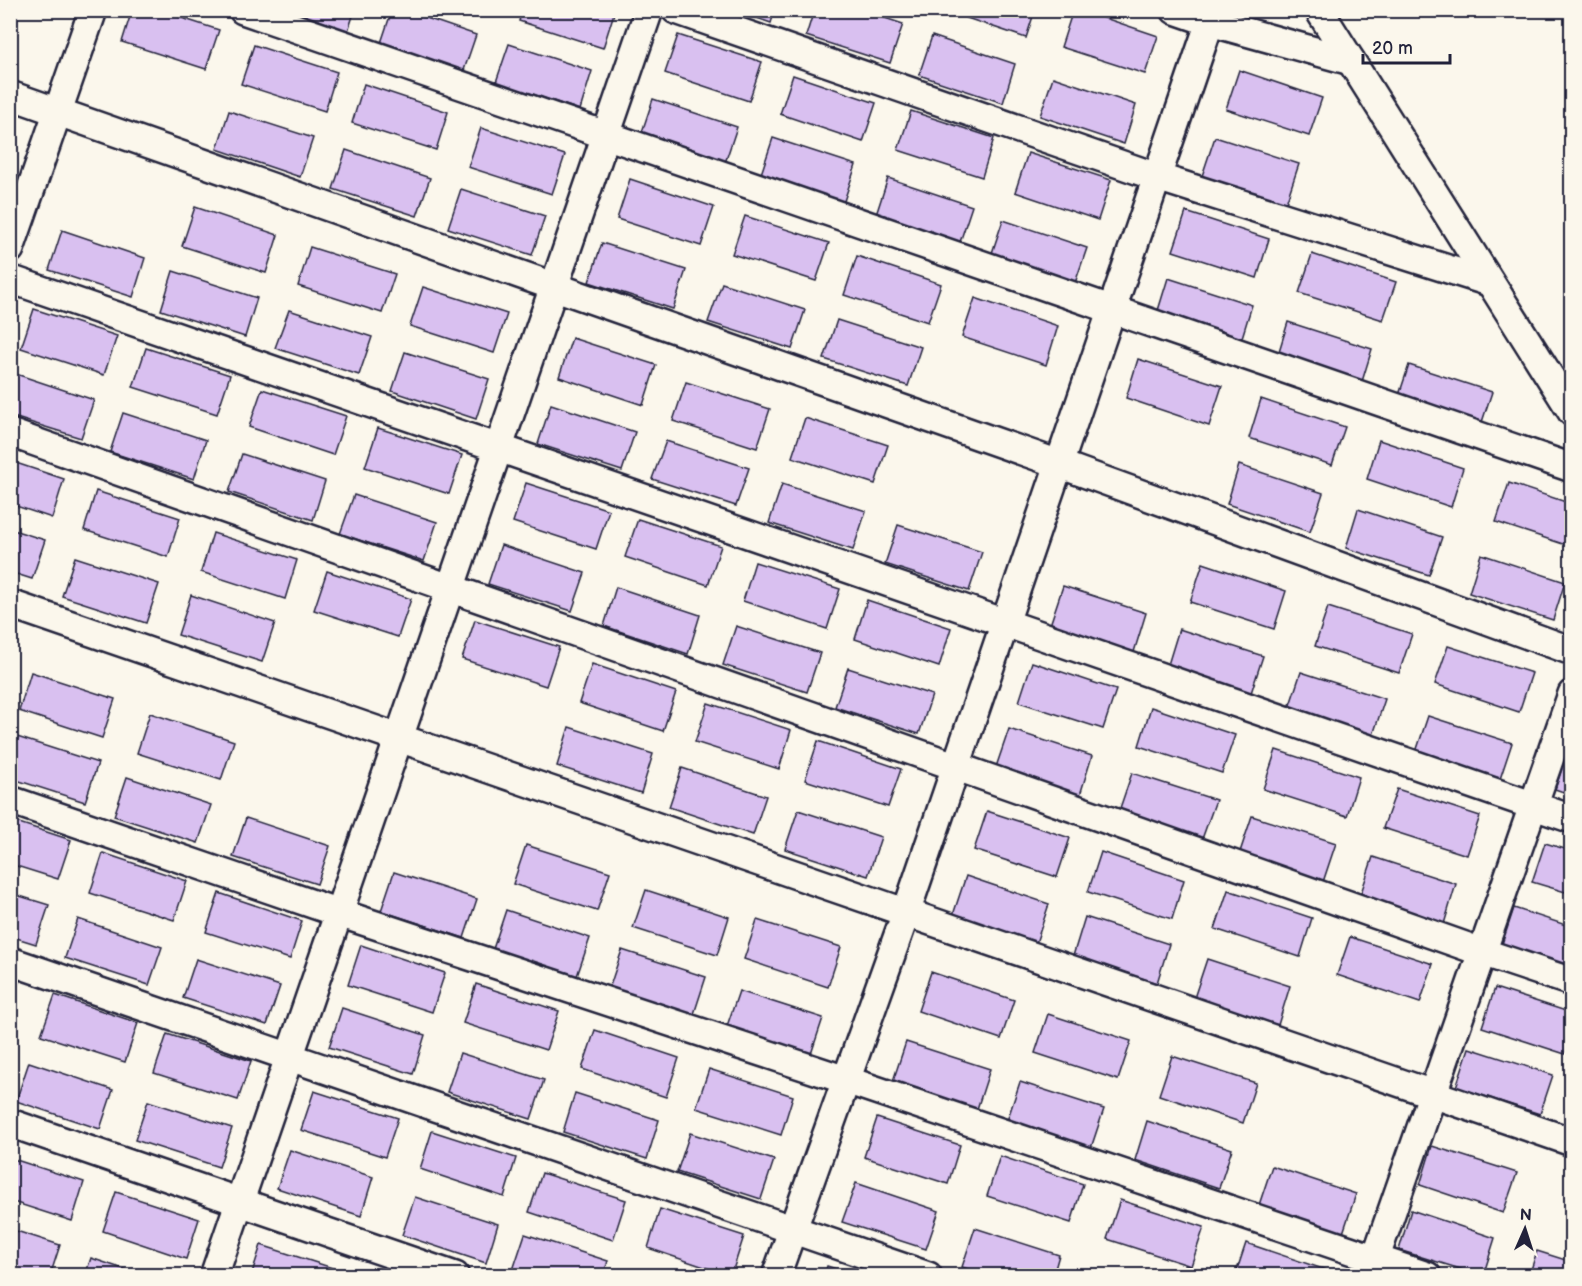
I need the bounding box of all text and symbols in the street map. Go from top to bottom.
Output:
scale bar [1363,27,1450,65]
text: 20 m [1372,38,1413,59]
north arrow [1495,1199,1555,1259]
text: N [1519,1206,1532,1225]

